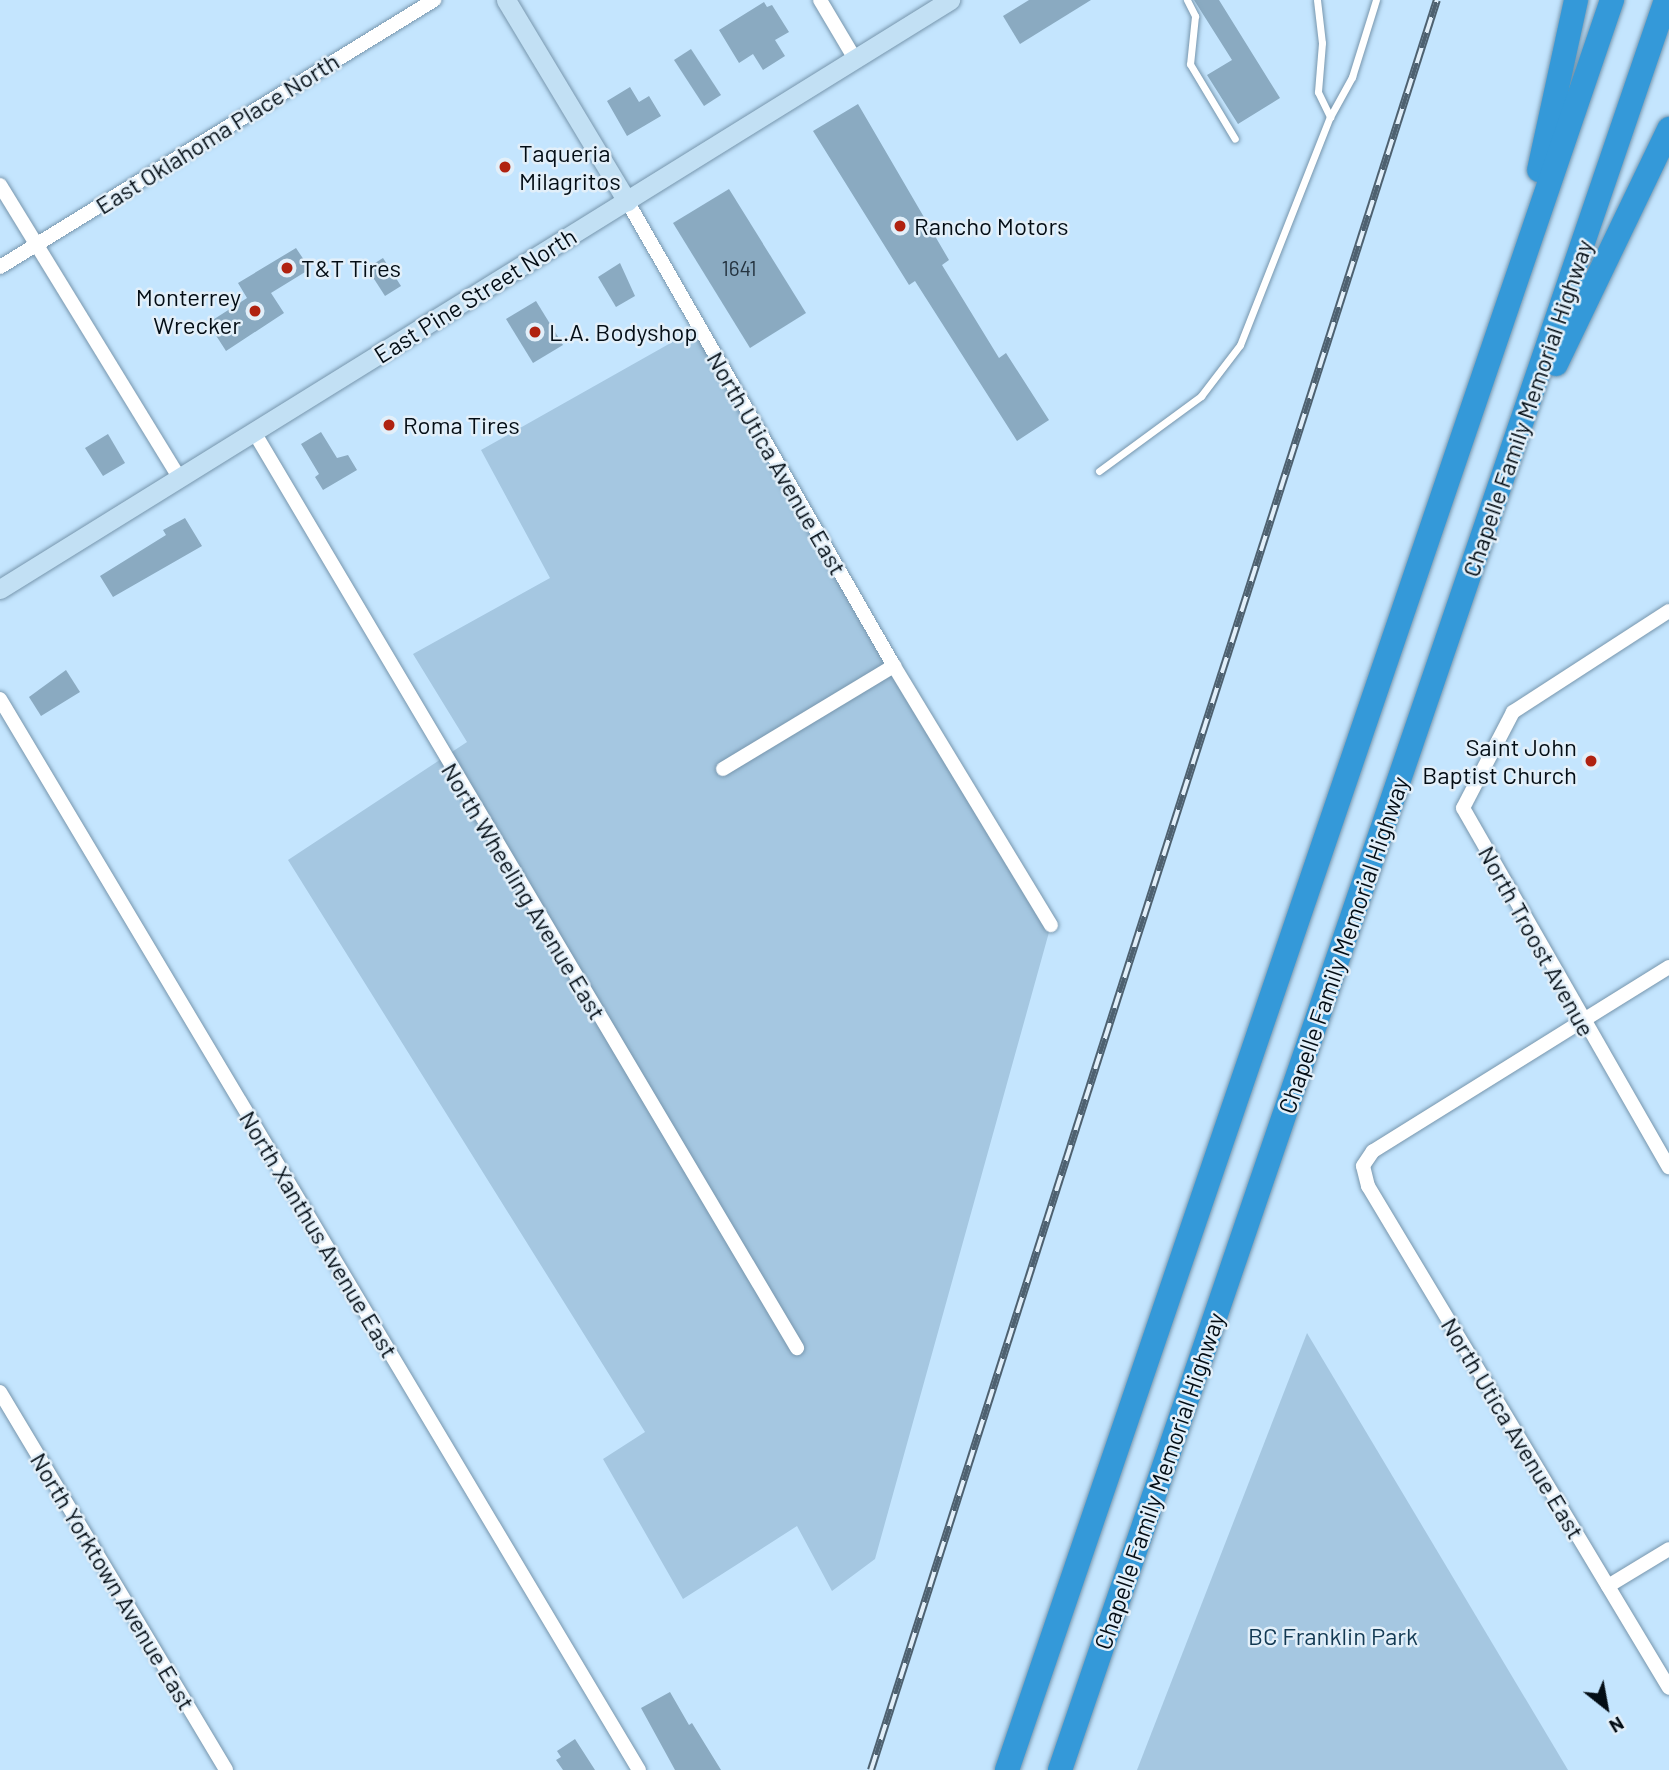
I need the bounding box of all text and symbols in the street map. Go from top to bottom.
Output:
street label: East Oklahoma Place North [90,46,344,220]
place label: Taqueria Milagritos [519,139,621,195]
marker: Taqueria Milagritos [497,159,513,175]
place label: Rancho Motors [914,212,1069,240]
marker: Rancho Motors [892,218,908,234]
street label: East Pine Street North [369,221,581,369]
street label: Chapelle Family Memorial Highway [1456,236,1598,580]
place label: T&T Tires [301,254,401,282]
house number: 1641 [721,255,757,281]
marker: T&T Tires [279,260,295,276]
place label: Monterrey Wrecker [136,283,241,339]
marker: Monterrey Wrecker [247,303,263,319]
place label: L.A. Bodyshop [549,318,698,346]
marker: L.A. Bodyshop [527,324,543,340]
street label: North Utica Avenue East [701,346,853,580]
place label: Roma Tires [403,411,520,439]
marker: Roma Tires [381,417,397,433]
place label: Saint John Baptist Church [1422,733,1577,789]
marker: Saint John Baptist Church [1583,753,1599,769]
street label: North Wheeling Avenue East [436,757,612,1025]
street label: Chapelle Family Memorial Highway [1272,773,1414,1117]
street label: North Troost Avenue [1473,841,1601,1041]
street label: North Xanthus Avenue East [234,1105,404,1363]
street label: Chapelle Family Memorial Highway [1088,1309,1230,1653]
street label: North Utica Avenue East [1436,1312,1590,1544]
street label: North Yorktown Avenue East [25,1447,201,1715]
park label: BC Franklin Park [1248,1622,1418,1650]
north arrow [1571,1672,1641,1742]
text: N [1606,1712,1628,1739]

